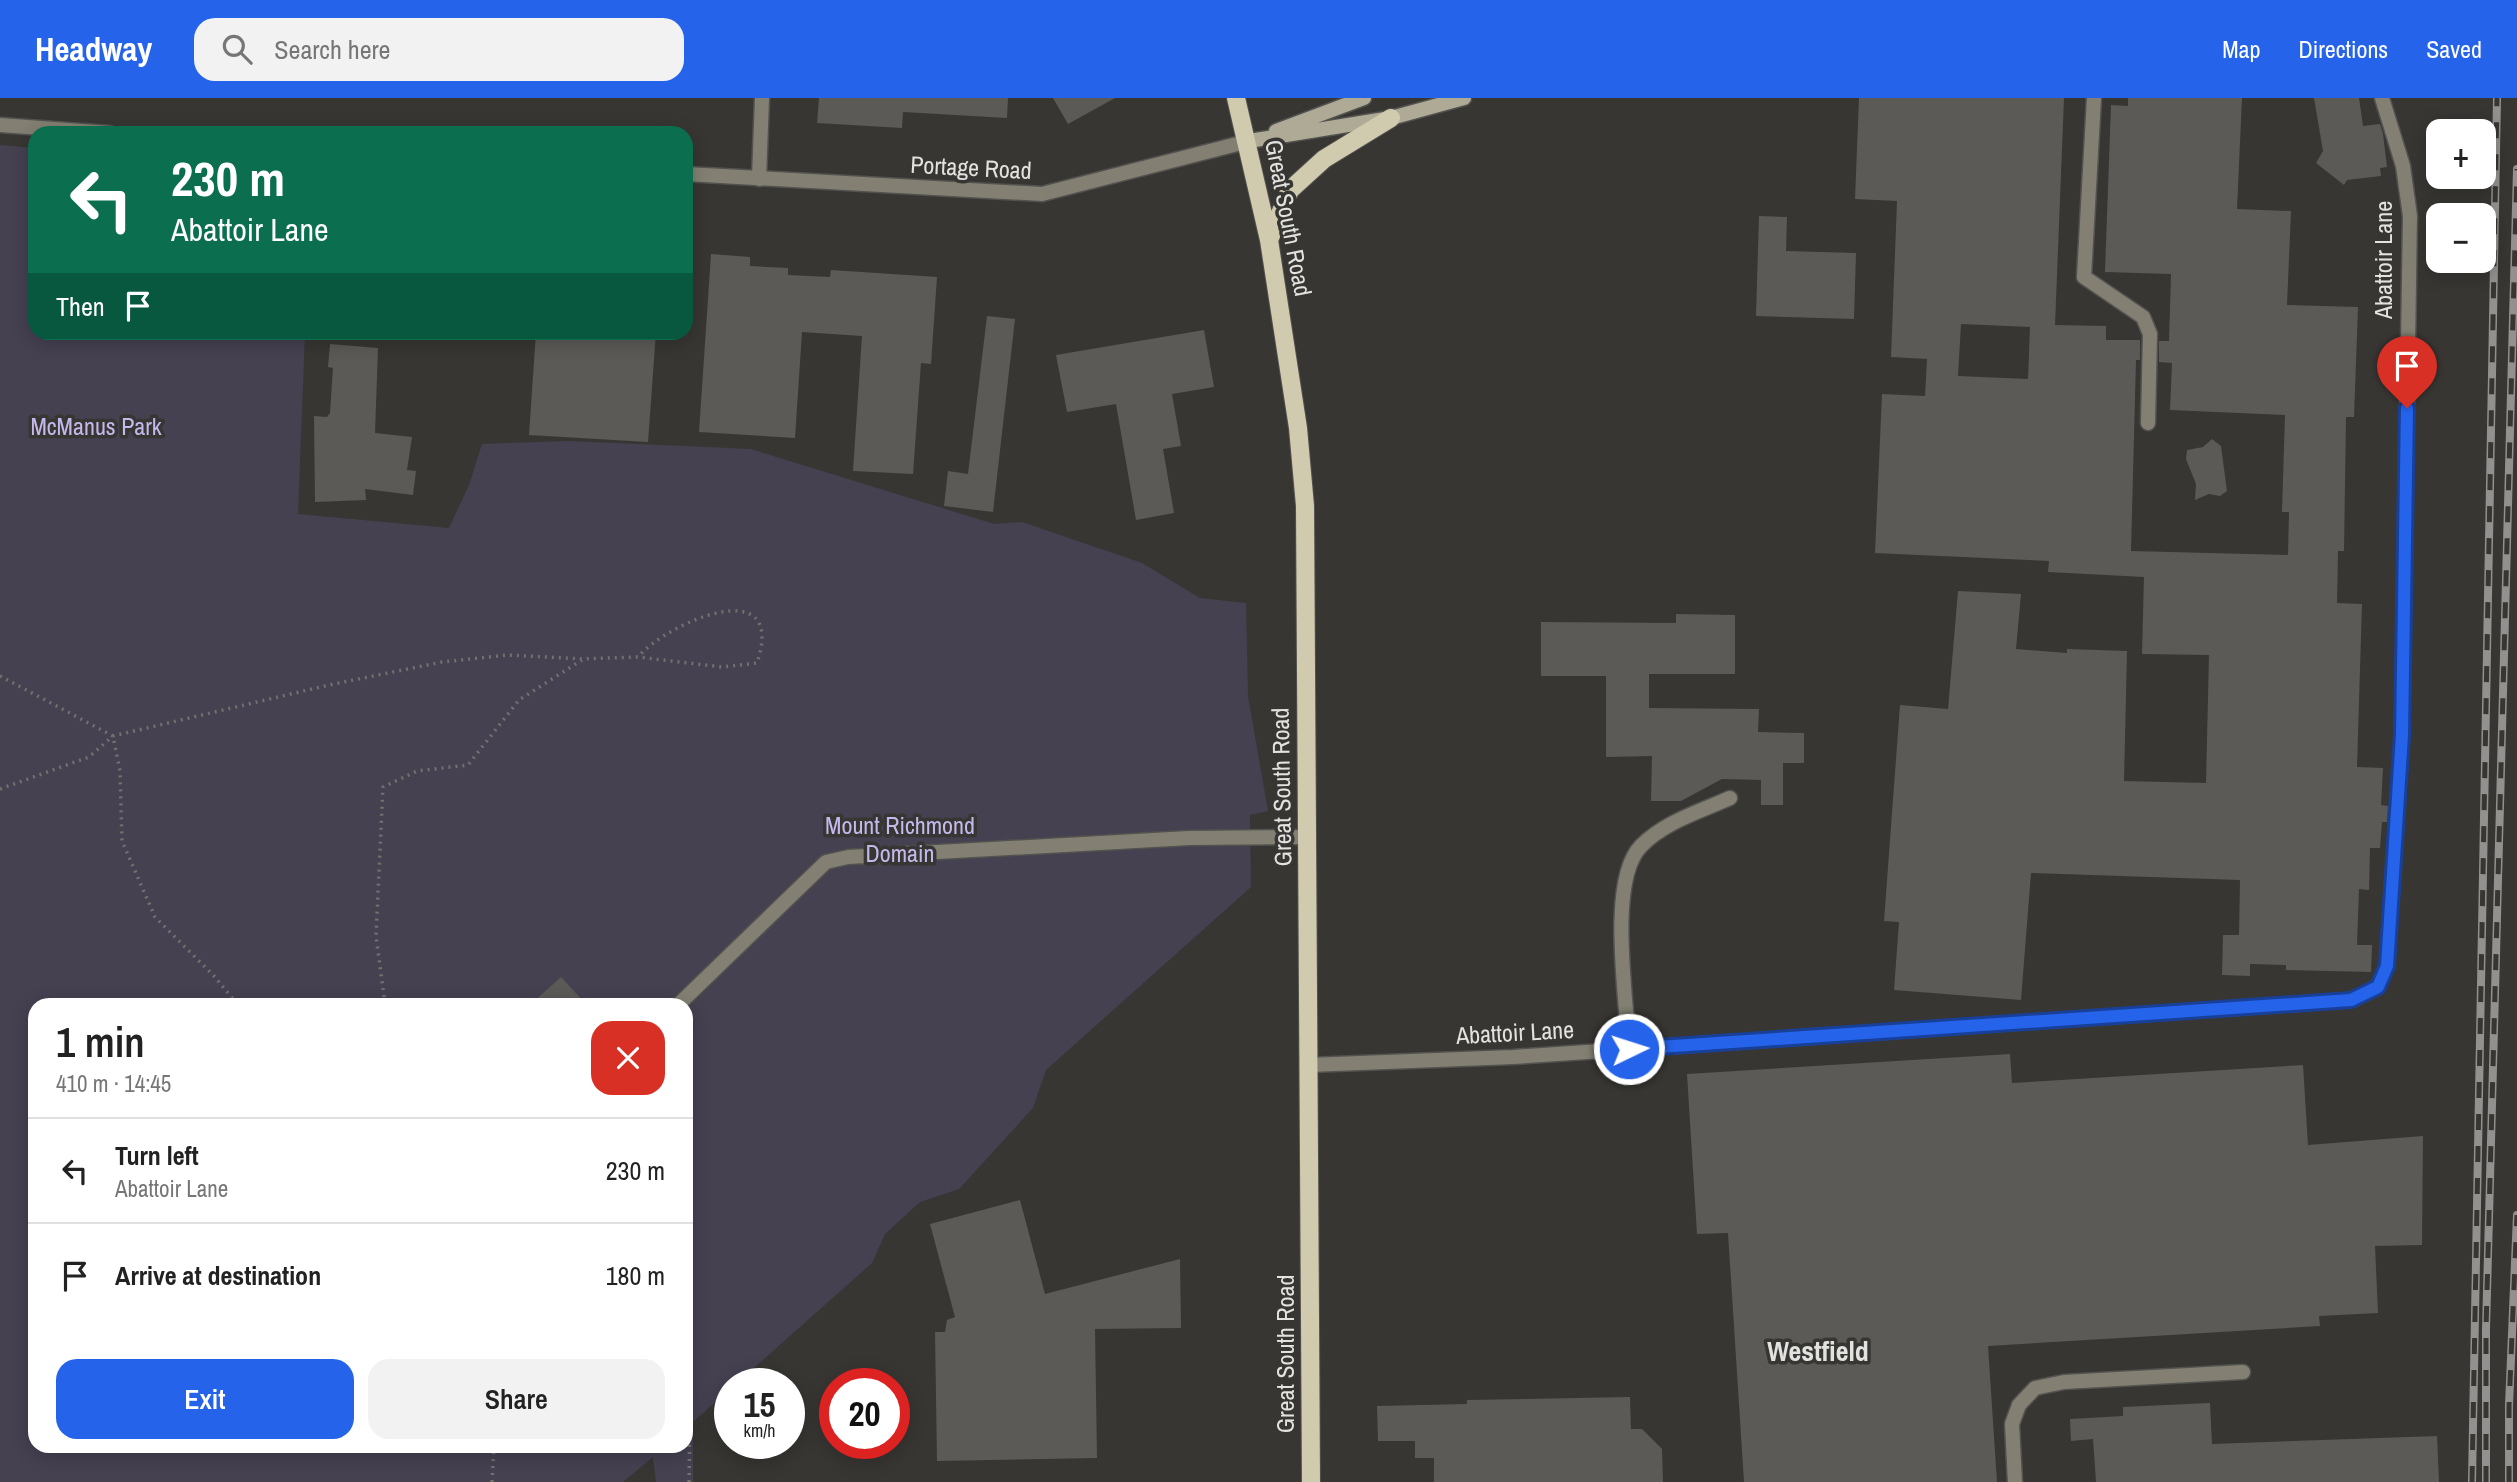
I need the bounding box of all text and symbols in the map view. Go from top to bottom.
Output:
search box [194,18,684,81]
text: Headway [35,27,152,71]
icon: search [218,30,256,68]
text: Search here [274,32,390,67]
text: Map [2222,33,2260,65]
text: Directions [2298,33,2388,65]
text: Saved [2426,33,2482,65]
map controls [2426,119,2496,273]
button: + [2426,119,2496,189]
street label: Great South Road [1258,137,1320,299]
text: 230 m [171,145,285,211]
street label: Portage Road [910,148,1033,186]
icon: left [56,154,147,245]
street label: Abattoir Lane [2367,201,2399,320]
button: − [2426,203,2496,273]
text: Abattoir Lane [171,208,329,251]
icon: arrive [119,287,157,325]
text: Then [56,289,105,324]
pin [2377,336,2437,408]
icon: arrive [2388,347,2426,385]
park label: McManus Park [30,410,162,442]
street label: Great South Road [1264,707,1298,867]
park label: Mount Richmond Domain [825,809,975,869]
position arrow [1592,1012,1666,1086]
street label: Abattoir Lane [1454,1013,1575,1051]
text: 1 min [56,1014,145,1070]
button: close [591,1021,665,1095]
text: 410 m · 14:45 [56,1068,171,1099]
text: Turn left [115,1138,199,1173]
icon: left [56,1152,94,1190]
text: 230 m [606,1153,665,1188]
text: Abattoir Lane [115,1173,228,1204]
icon: arrive [56,1257,94,1295]
text: Arrive at destination [115,1258,321,1293]
text: 180 m [606,1258,665,1293]
street label: Great South Road [1269,1275,1301,1433]
district label: Westfield [1767,1332,1869,1370]
button: Exit [56,1359,354,1439]
button: Share [368,1359,665,1439]
speed limit sign: 20 [819,1368,910,1459]
text: 15 [744,1381,775,1428]
text: km/h [744,1418,776,1443]

